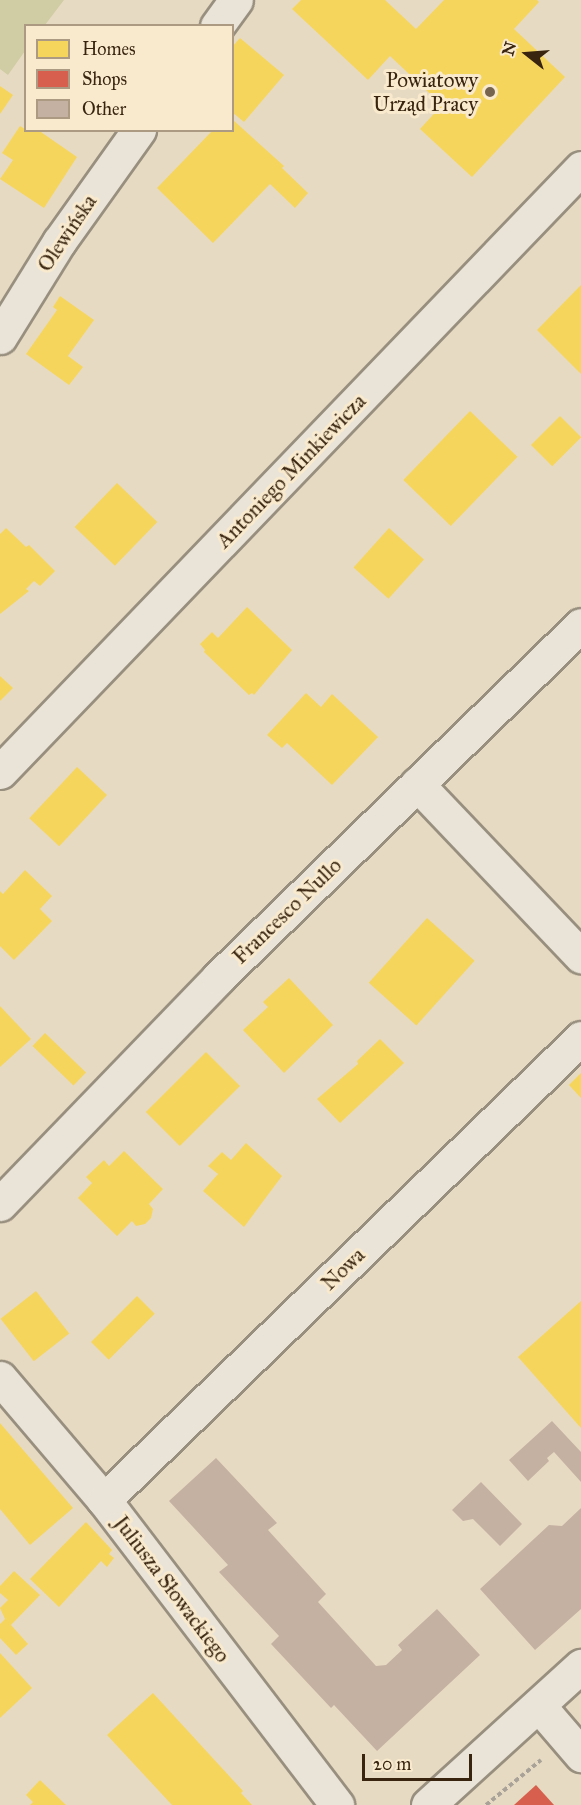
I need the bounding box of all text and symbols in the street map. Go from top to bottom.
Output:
legend [24,24,234,132]
north arrow [497,24,557,84]
text: Homes [82,38,136,60]
text: N [498,39,520,58]
place label: Powiatowy Urząd Pracy [373,67,478,117]
text: Shops [82,68,127,90]
marker: Powiatowy Urząd Pracy [483,85,497,99]
text: Other [82,98,126,120]
street label: Olewińska [32,190,102,276]
street label: Antoniego Minkiewicza [211,389,371,553]
street label: Francesco Nullo [227,853,347,969]
street label: Nowa [316,1242,370,1296]
street label: Juliusza Słowackiego [109,1511,235,1667]
scale bar [365,1742,474,1780]
text: 20 m [373,1753,411,1775]

